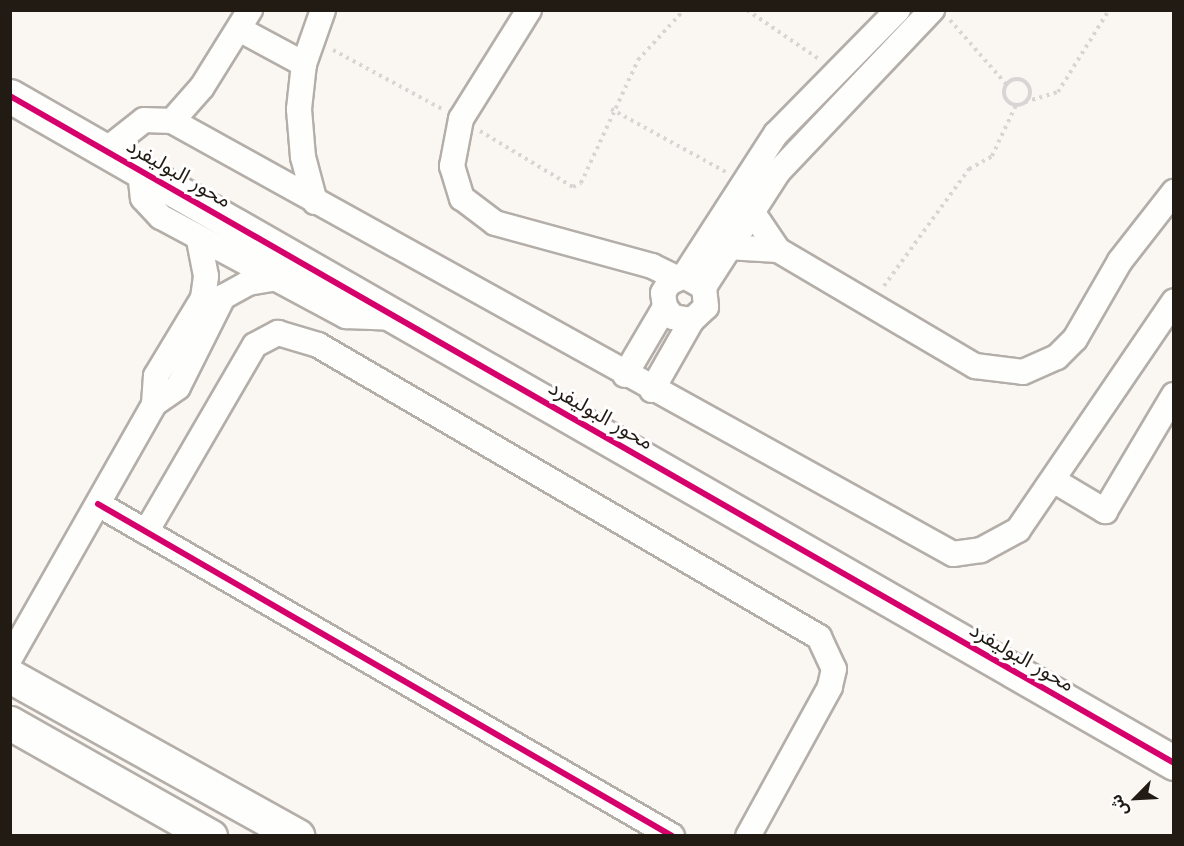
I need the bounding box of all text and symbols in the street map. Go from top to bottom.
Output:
street label: محور البوليفرد [122,133,236,213]
street label: محور البوليفرد [544,375,658,455]
street label: محور البوليفرد [965,617,1079,697]
north arrow [1106,768,1166,828]
text: ش [1107,792,1131,819]

